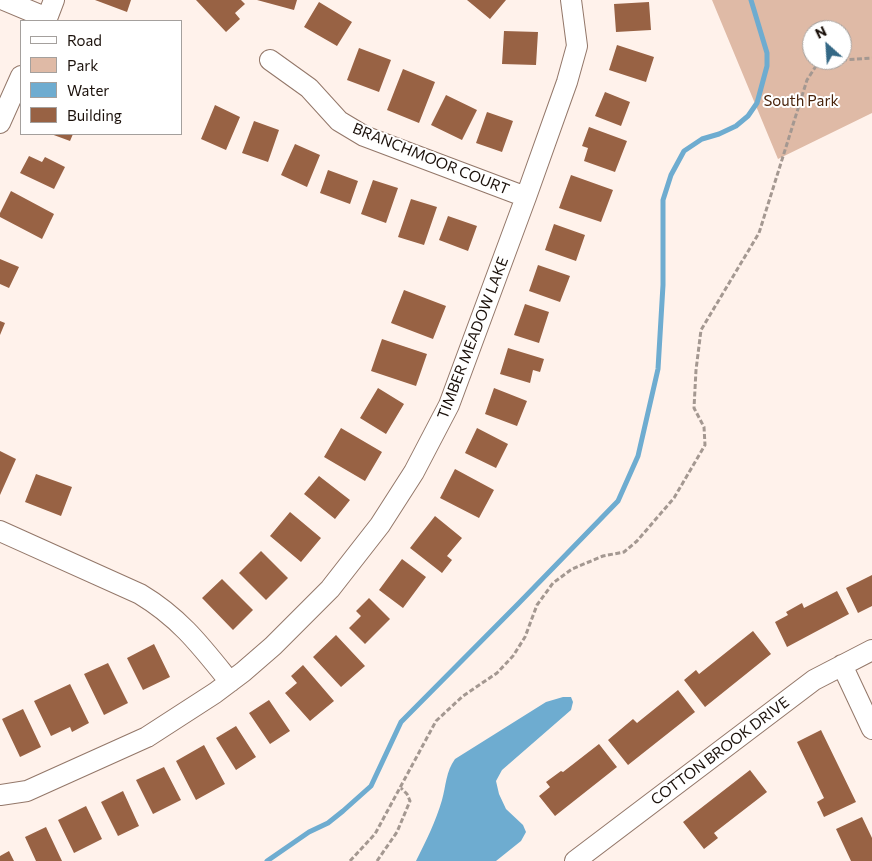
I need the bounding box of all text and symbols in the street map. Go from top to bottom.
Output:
legend [20,20,182,135]
north arrow [802,20,852,70]
text: N [812,22,829,42]
text: Road [67,31,102,49]
text: Park [67,56,98,74]
text: Water [67,81,109,99]
park label: South Park [763,92,839,110]
text: Building [67,106,122,124]
street label: BRANCHMOOR COURT [350,119,512,199]
street label: TIMBER MEADOW LAKE [434,254,512,422]
street label: COTTON BROOK DRIVE [647,693,793,809]

